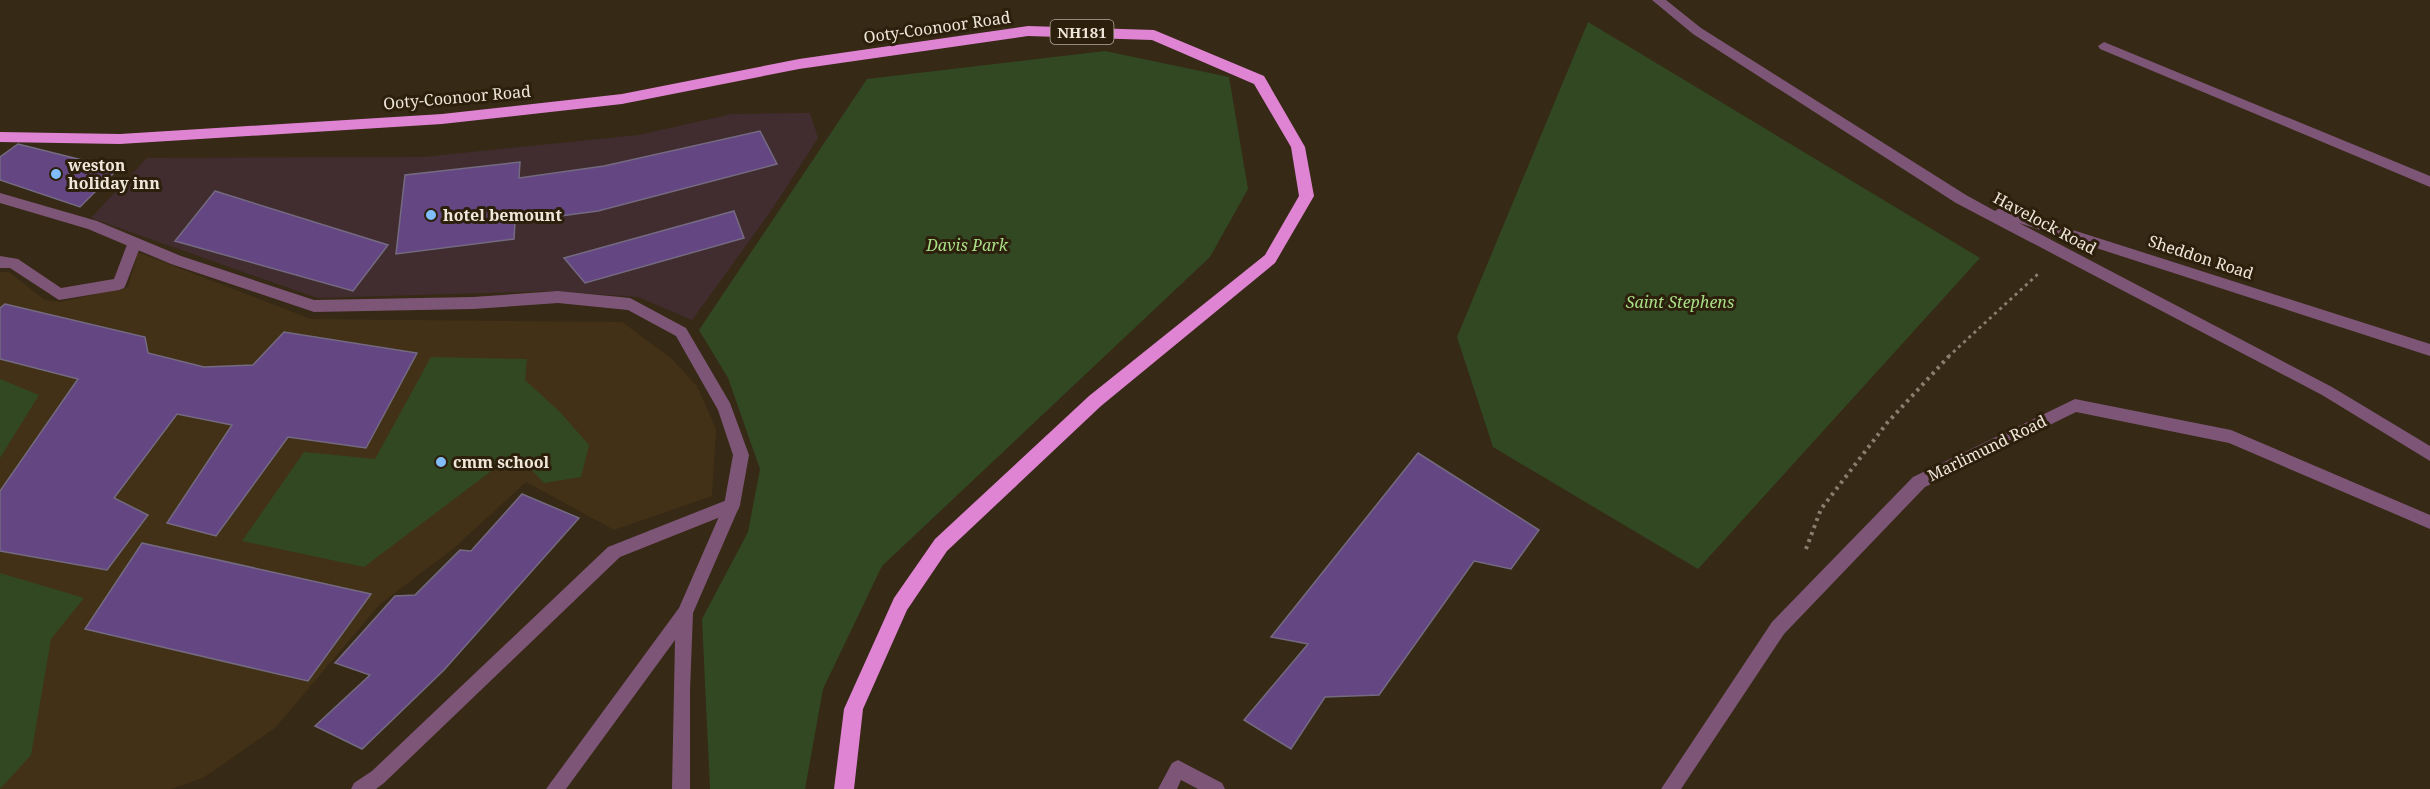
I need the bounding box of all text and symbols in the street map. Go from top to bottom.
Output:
street label: Ooty-Coonoor Road [862,6,1012,48]
road number: NH181 [1050,20,1114,44]
street label: Ooty-Coonoor Road [382,80,532,114]
place label: weston holiday inn [67,154,160,194]
marker: weston holiday inn [49,167,63,181]
street label: Havelock Road [1990,187,2100,259]
place label: hotel bemount [443,204,562,226]
marker: hotel bemount [424,208,438,222]
street label: Sheddon Road [2146,230,2257,284]
park label: Davis Park [925,234,1009,256]
park label: Saint Stephens [1626,291,1734,313]
street label: Marlimund Road [1924,410,2050,486]
place label: cmm school [453,451,550,473]
marker: cmm school [434,455,448,469]

